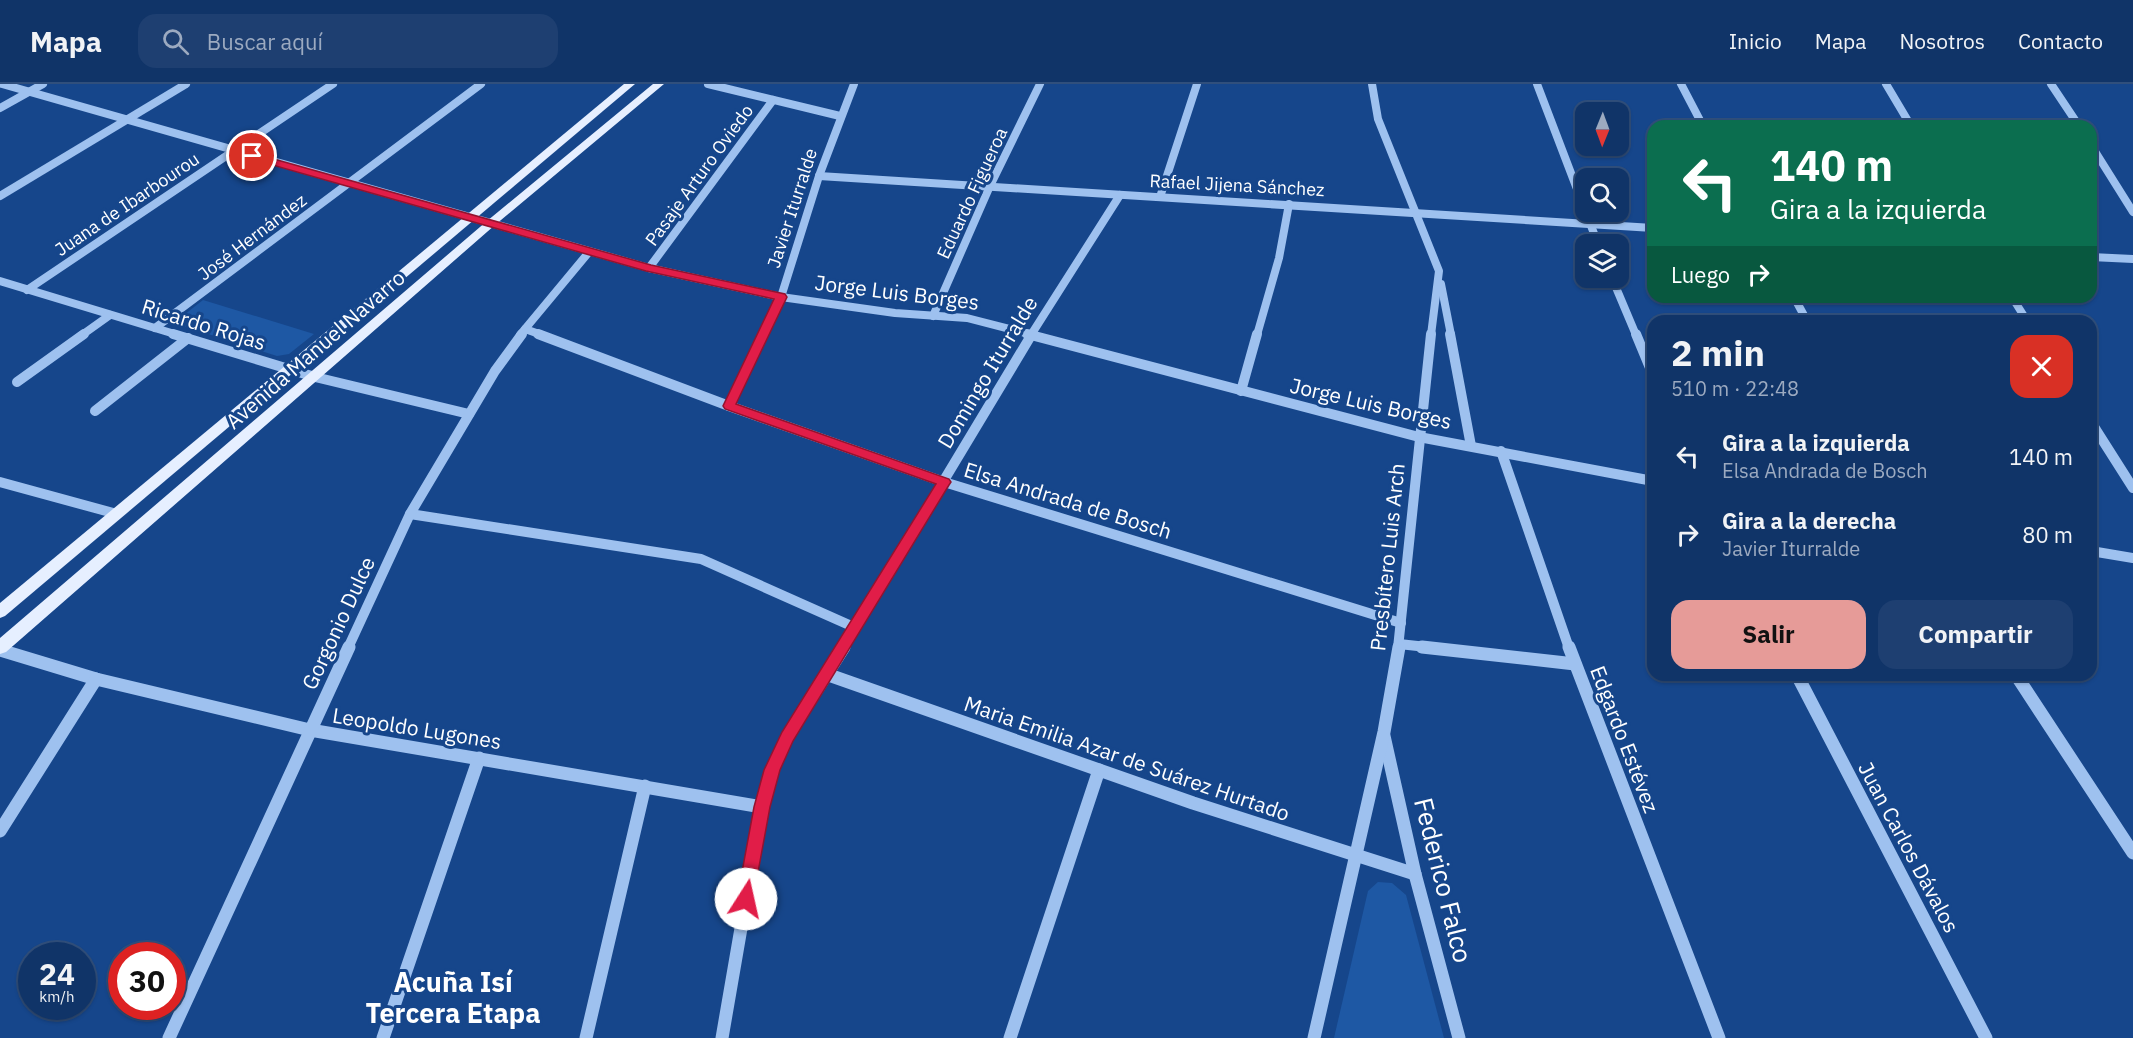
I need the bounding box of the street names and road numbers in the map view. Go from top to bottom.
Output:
street label: Pasaje Arturo Oviedo [640,100,758,250]
street label: Eduardo Figueroa [932,123,1013,262]
street label: Javier Iturralde [762,145,822,271]
street label: Juana de Ibarbourou [50,147,204,261]
street label: Rafael Jijena Sánchez [1149,169,1325,201]
street label: José Hernández [193,189,311,285]
street label: Avenida Manuel Navarro [219,263,411,435]
street label: Jorge Luis Borges [813,268,981,316]
street label: Domingo Iturralde [931,291,1043,453]
street label: Ricardo Rojas [138,292,270,356]
street label: Jorge Luis Borges [1287,371,1455,435]
street label: Elsa Andrada de Bosch [961,455,1175,545]
street label: Presbítero Luis Arch [1363,462,1411,652]
street label: Gorgonio Dulce [295,552,381,694]
street label: Edgardo Estévez [1584,662,1666,817]
street label: Maria Emilia Azar de Suárez Hurtado [961,689,1293,827]
street label: Leopoldo Lugones [330,701,504,755]
street label: Juan Carlos Dávalos [1852,757,1966,937]
street label: Federico Falco [1407,794,1481,966]

